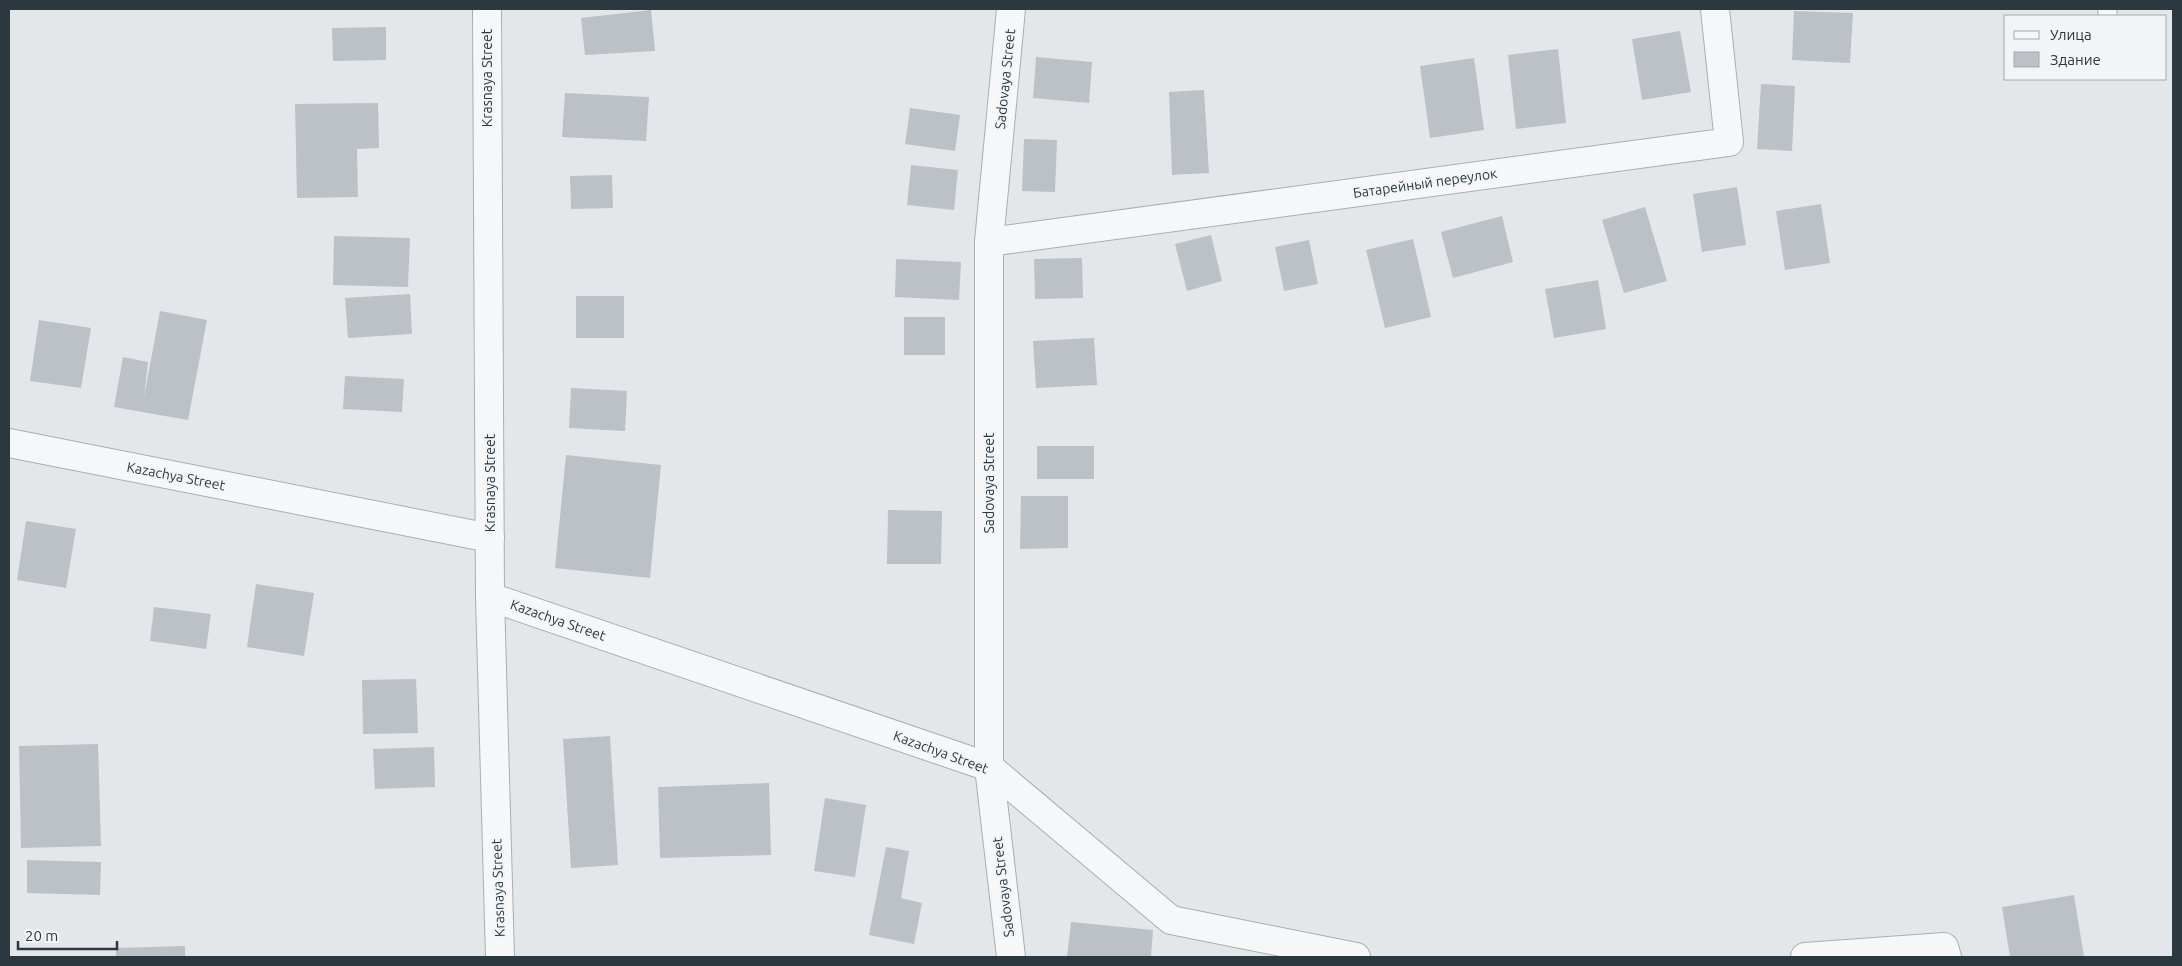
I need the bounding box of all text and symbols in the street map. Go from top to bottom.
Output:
legend [2004,15,2167,80]
text: Улица [2050,26,2092,43]
street label: Sadovaya Street [992,27,1018,130]
street label: Krasnaya Street [479,28,495,127]
text: Здание [2050,51,2101,68]
street label: Батарейный переулок [1352,165,1498,201]
street label: Sadovaya Street [981,432,997,534]
street label: Krasnaya Street [482,433,498,532]
street label: Kazachya Street [125,459,227,493]
street label: Kazachya Street [508,596,608,644]
street label: Kazachya Street [891,727,991,777]
street label: Sadovaya Street [989,835,1017,938]
street label: Krasnaya Street [488,838,508,937]
scale bar [18,918,116,950]
text: 20 m [25,927,58,944]

